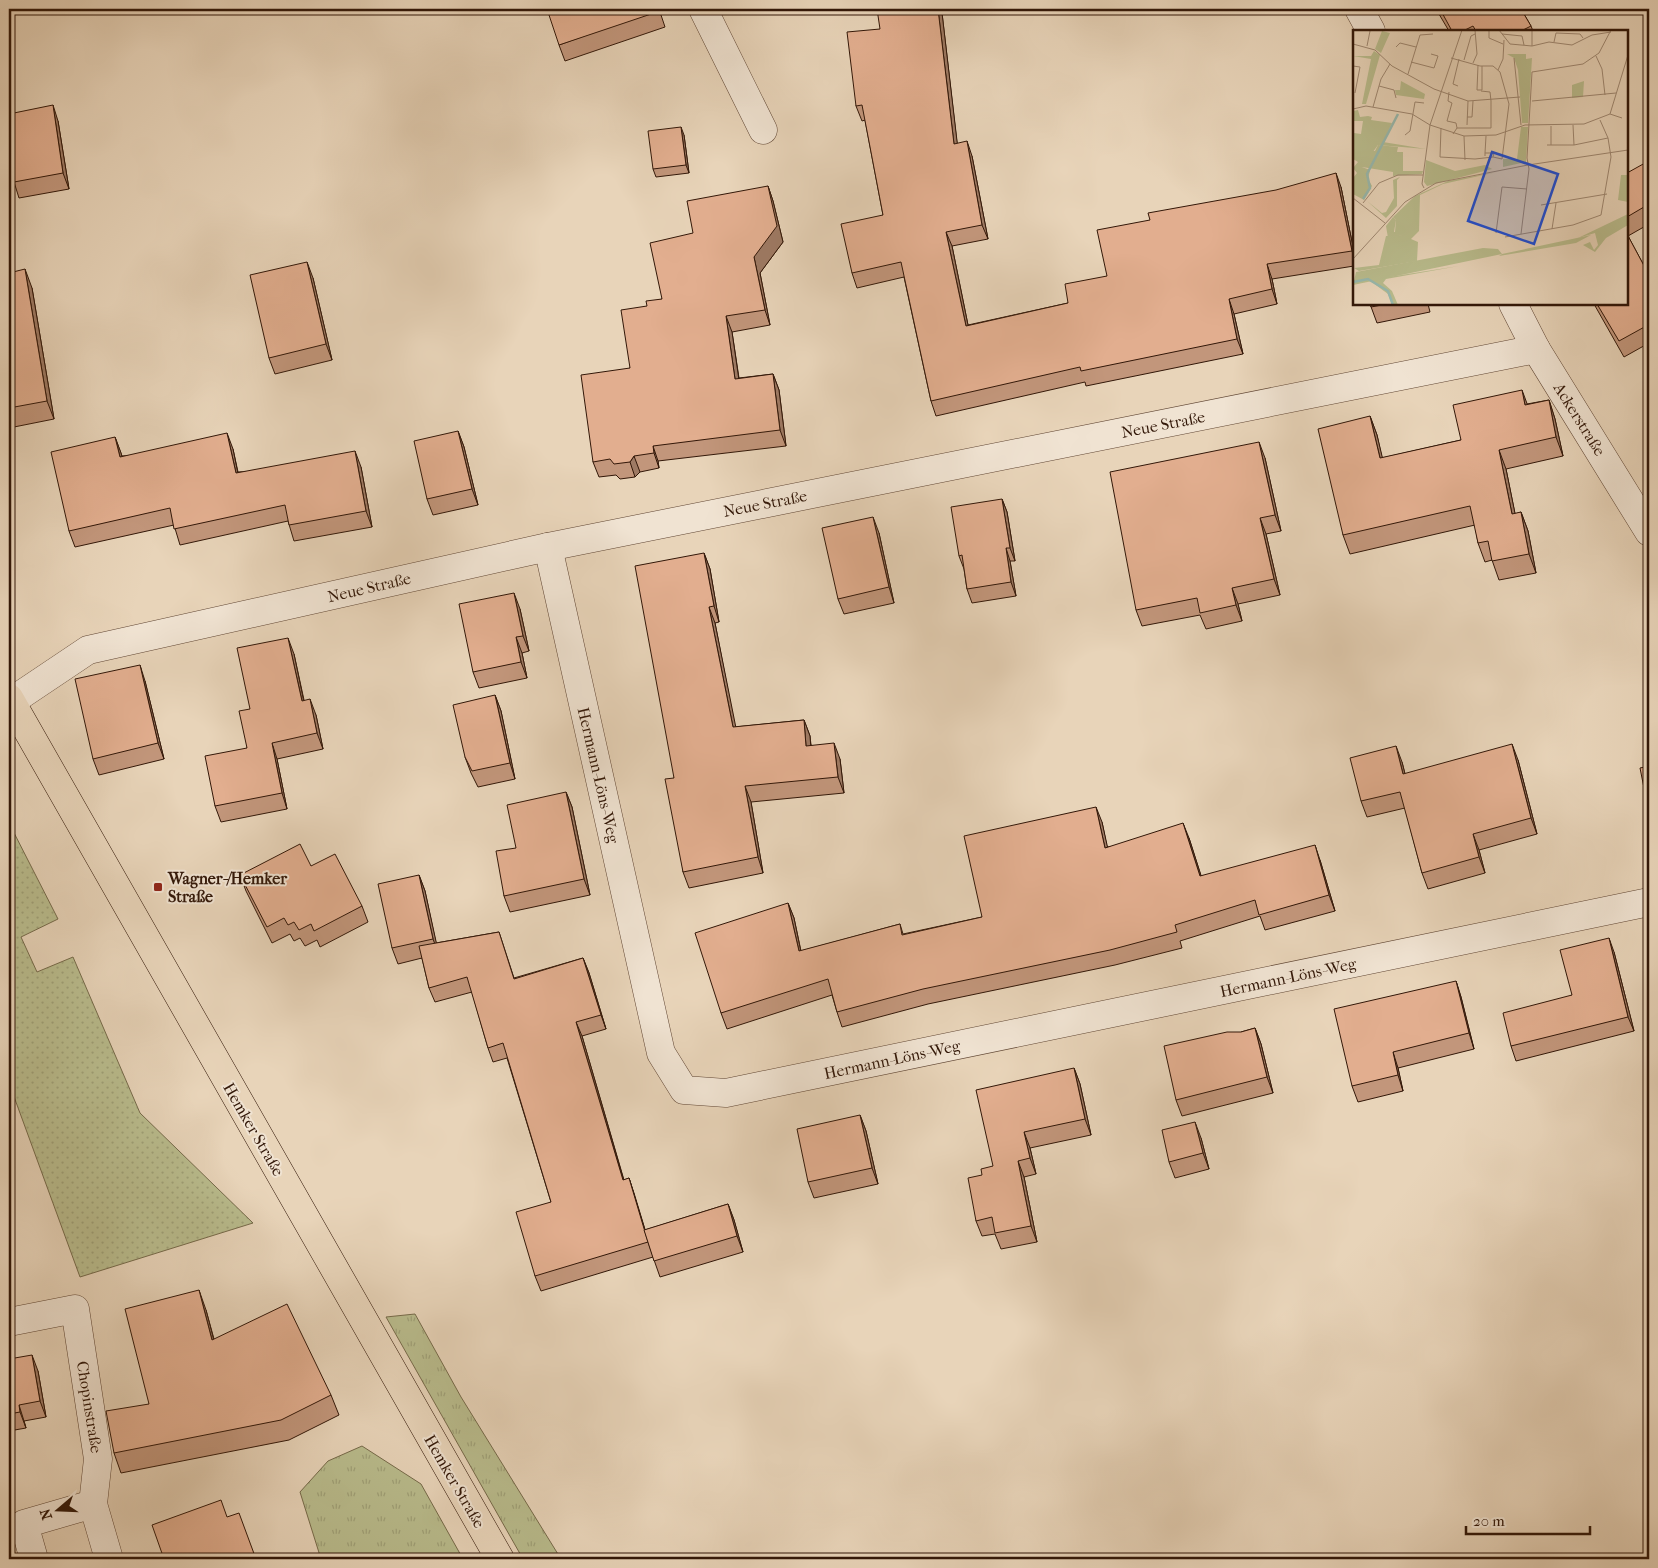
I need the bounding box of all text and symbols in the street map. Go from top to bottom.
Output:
inset map [1353,30,1628,305]
street label: Ackerstraße [1549,378,1610,459]
street label: Neue Straße [1120,407,1207,442]
street label: Neue Straße [722,486,809,521]
street label: Neue Straße [326,569,413,606]
street label: Hermann-Löns-Weg [574,705,623,845]
place label: Wagner-/Hemker Straße [167,869,288,906]
marker: Wagner-/Hemker Straße [152,881,164,893]
street label: Hermann-Löns-Weg [1218,954,1358,1001]
street label: Hermann-Löns-Weg [822,1036,962,1083]
street label: Hemker Straße [219,1079,288,1179]
street label: Chopinstraße [73,1360,106,1455]
street label: Hemker Straße [420,1431,489,1531]
north arrow [32,1486,82,1536]
scale bar [1466,1503,1589,1535]
text: N [36,1506,56,1522]
text: 20 m [1473,1512,1505,1530]

